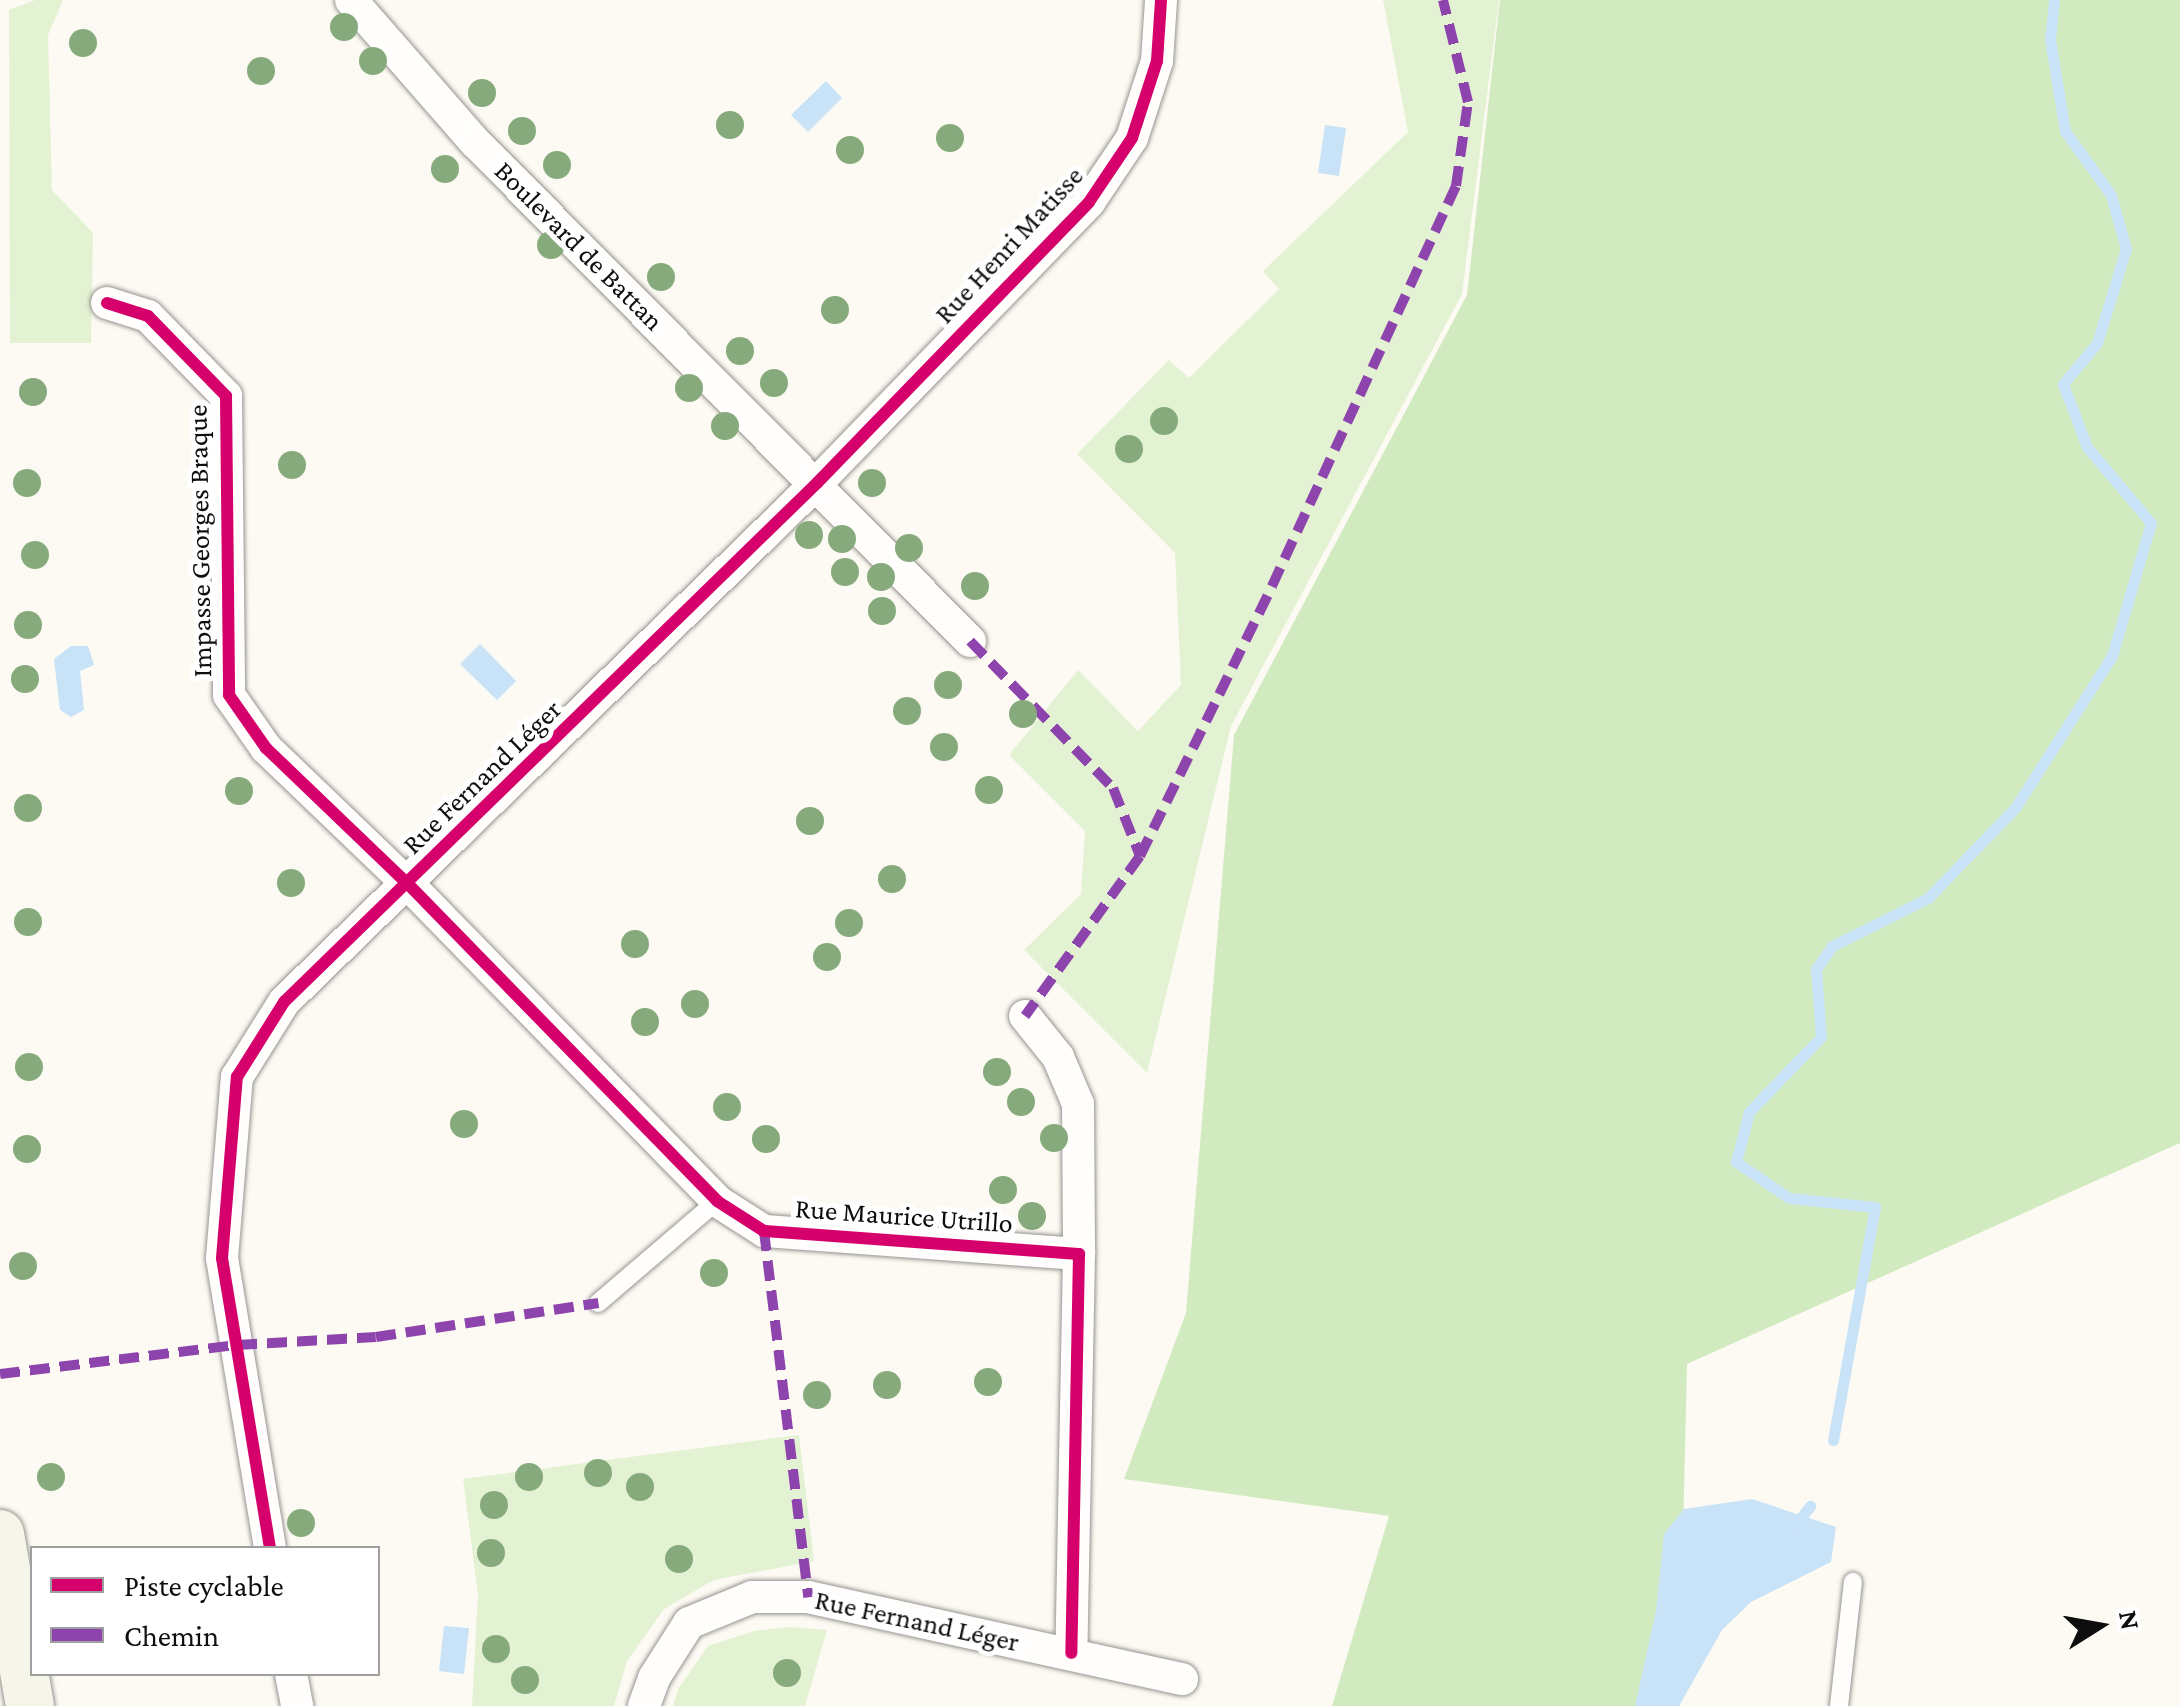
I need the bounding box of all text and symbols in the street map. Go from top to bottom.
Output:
street label: Boulevard de Battan [487,154,671,338]
street label: Rue Henri Matisse [928,159,1090,331]
street label: Impasse Georges Braque [181,404,219,678]
street label: Rue Fernand Léger [396,693,568,861]
street label: Rue Maurice Utrillo [794,1192,1014,1240]
legend [30,1546,380,1676]
text: Piste cyclable [124,1569,284,1602]
north arrow [2050,1576,2150,1676]
street label: Rue Fernand Léger [812,1583,1022,1659]
text: N [2113,1608,2147,1633]
text: Chemin [124,1619,219,1652]

